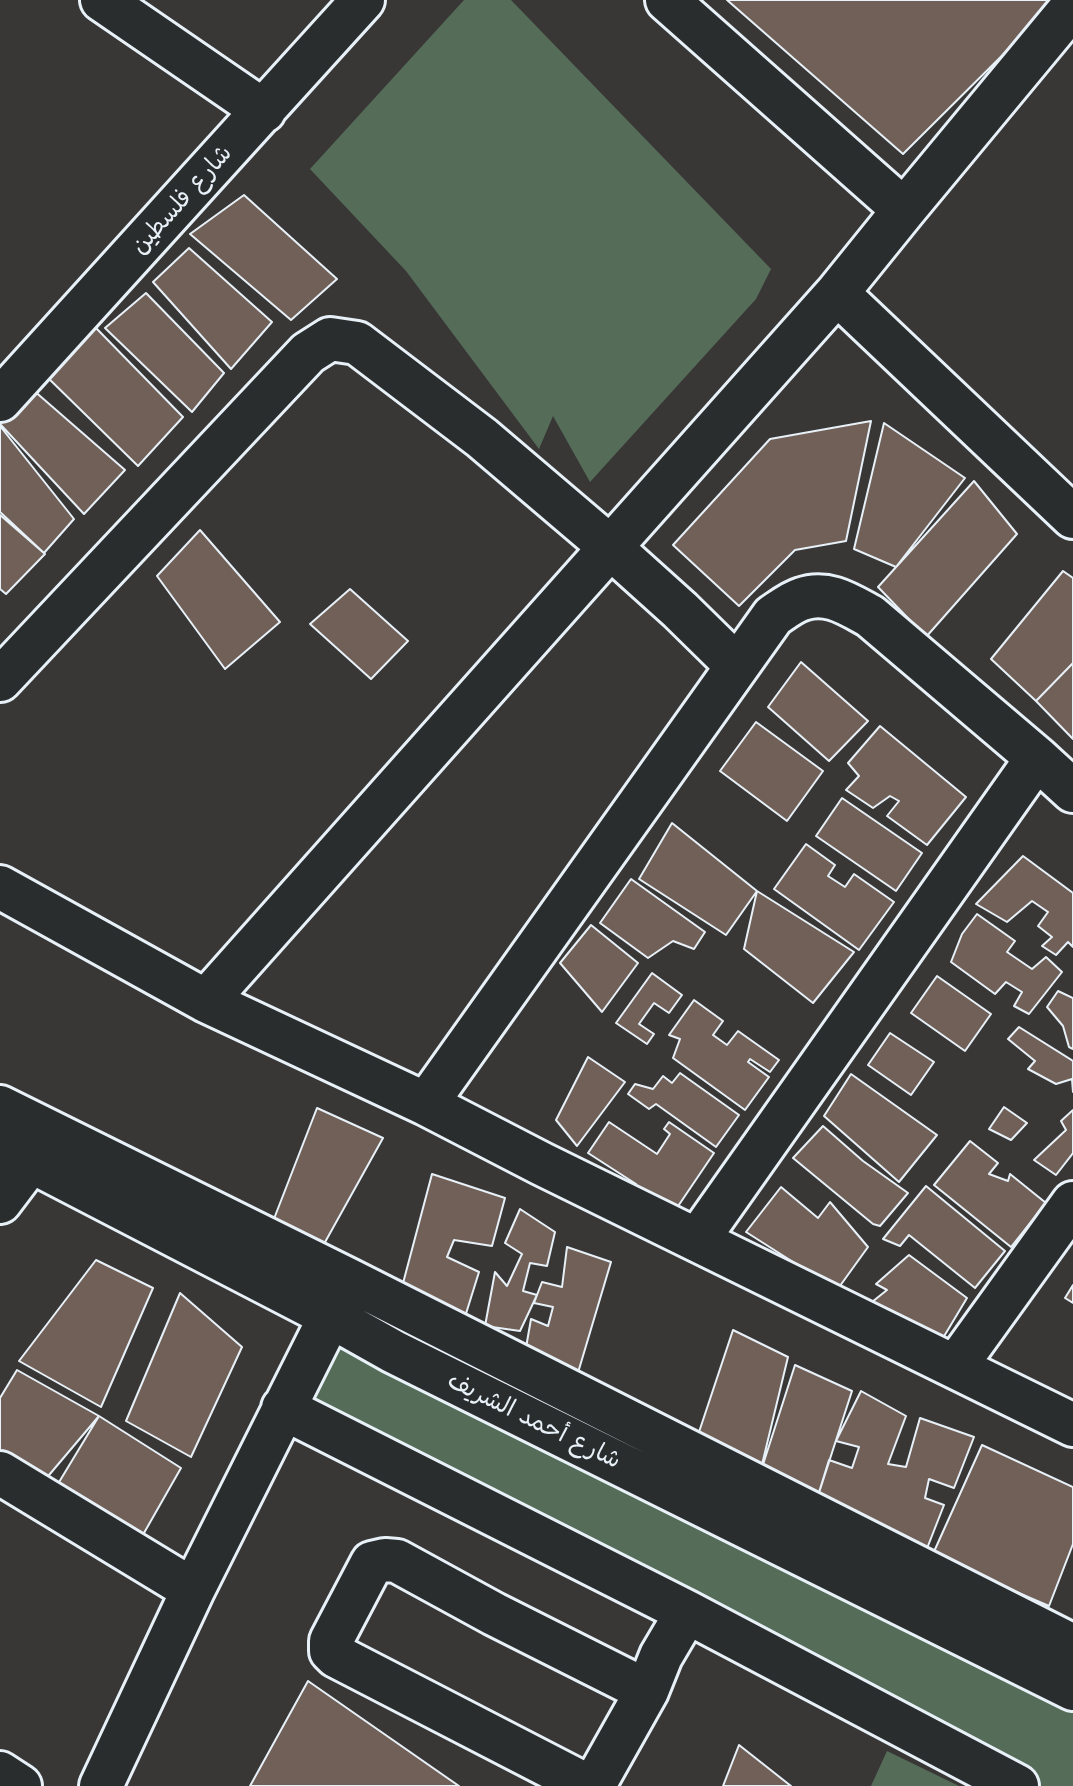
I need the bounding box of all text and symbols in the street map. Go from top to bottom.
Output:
street label: شارع فلسطين [126,140,238,260]
street label: شارع أحمد الشريف [442,1367,626,1475]

